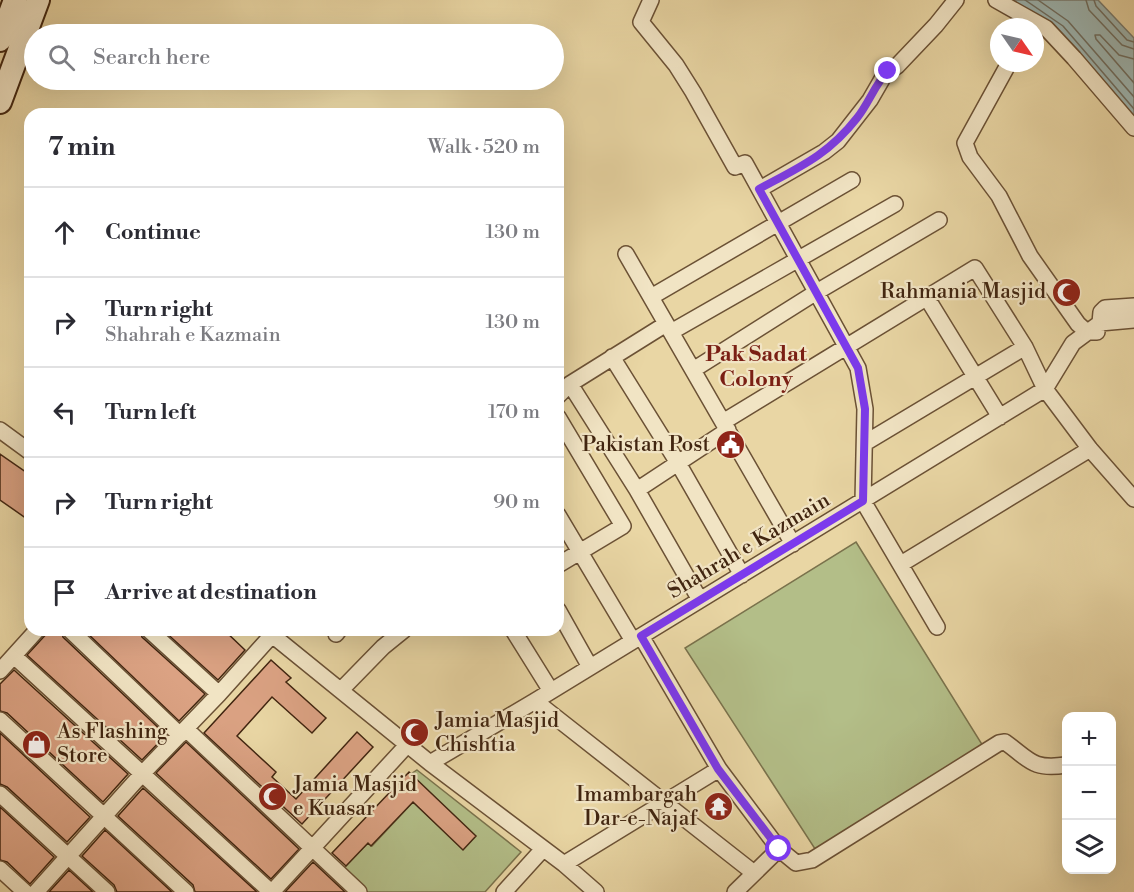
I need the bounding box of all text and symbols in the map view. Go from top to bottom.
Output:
north arrow [990,18,1044,72]
search box [24,24,564,90]
icon: search [45,41,78,74]
text: Search here [93,44,210,71]
route end [874,57,900,83]
text: 7 min [48,131,115,163]
text: Walk · 520 m [428,135,540,160]
icon: ahead [48,216,81,249]
text: Continue [105,219,201,246]
text: 130 m [485,220,540,245]
mosque icon: Rahmania Masjid [1051,276,1083,308]
place label: Rahmania Masjid [880,279,1046,305]
text: Turn right [105,296,213,323]
icon: right [48,306,81,339]
text: 130 m [485,310,540,335]
text: Shahrah e Kazmain [105,323,281,348]
district label: Pak Sadat Colony [705,341,807,393]
icon: left [48,396,81,429]
text: Turn left [105,399,196,426]
text: 170 m [488,400,540,425]
public building icon: Pakistan Post [715,429,747,461]
place label: Pakistan Post [582,432,711,458]
icon: right [48,486,81,519]
street label: Shahrah e Kazmain [663,487,835,605]
text: Turn right [105,489,213,516]
text: 90 m [493,490,540,515]
icon: arrive [48,576,81,609]
text: Arrive at destination [105,579,317,606]
place label: Jamia Masjid Chishtia [434,708,559,758]
map controls [1062,712,1116,874]
button: + [1062,712,1116,766]
mosque icon: Jamia Masjid Chishtia [398,717,430,749]
place label: As Flashing Store [56,719,168,769]
shop icon: As Flashing Store [20,728,52,760]
button: − [1062,766,1116,820]
place label: Jamia Masjid e Kuasar [292,772,417,822]
mosque icon: Jamia Masjid e Kuasar [256,781,288,813]
place label: Imambargah Dar-e-Najaf [576,782,698,832]
temple icon: Imambargah Dar-e-Najaf [702,791,734,823]
button: layers [1062,820,1116,874]
route start [765,835,791,861]

